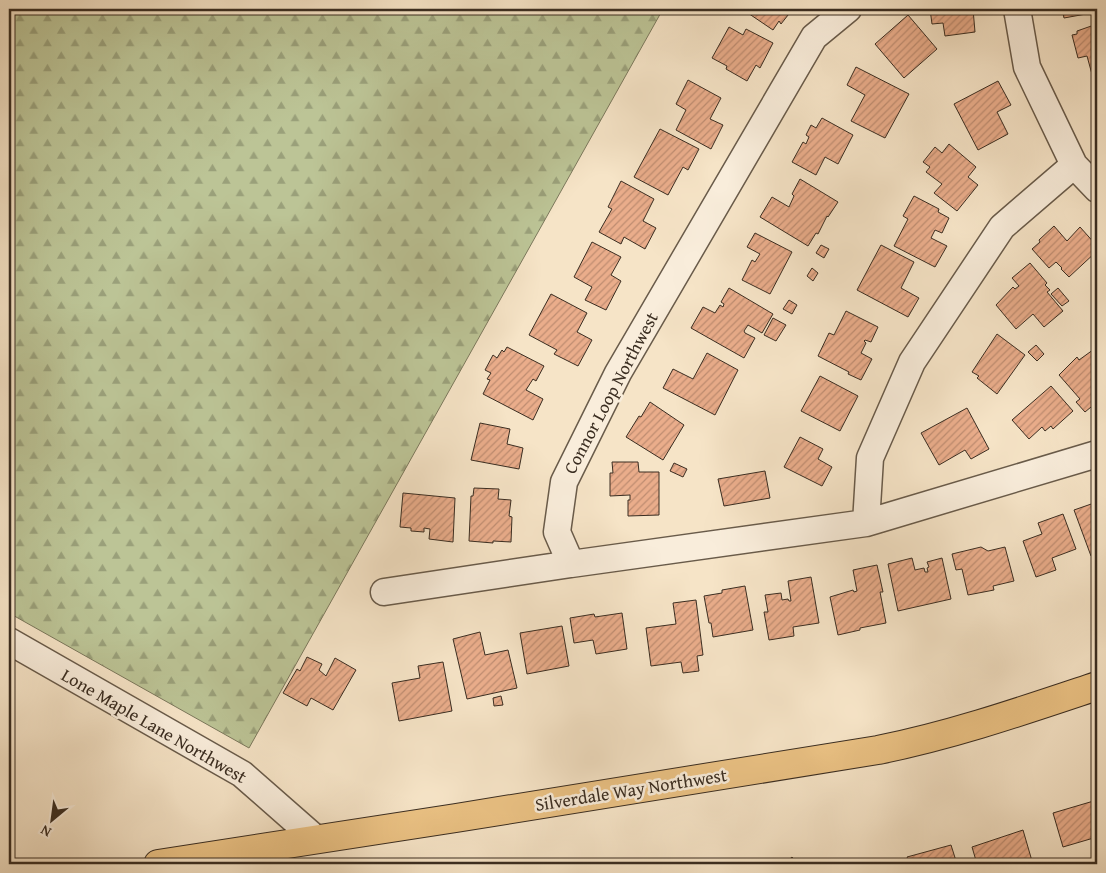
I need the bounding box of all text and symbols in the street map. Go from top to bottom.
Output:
street label: Connor Loop Northwest [556,306,665,478]
street label: Lone Maple Lane Northwest [57,661,252,790]
street label: Silverdale Way Northwest [533,761,729,818]
north arrow [28,796,78,846]
text: N [36,820,55,842]

